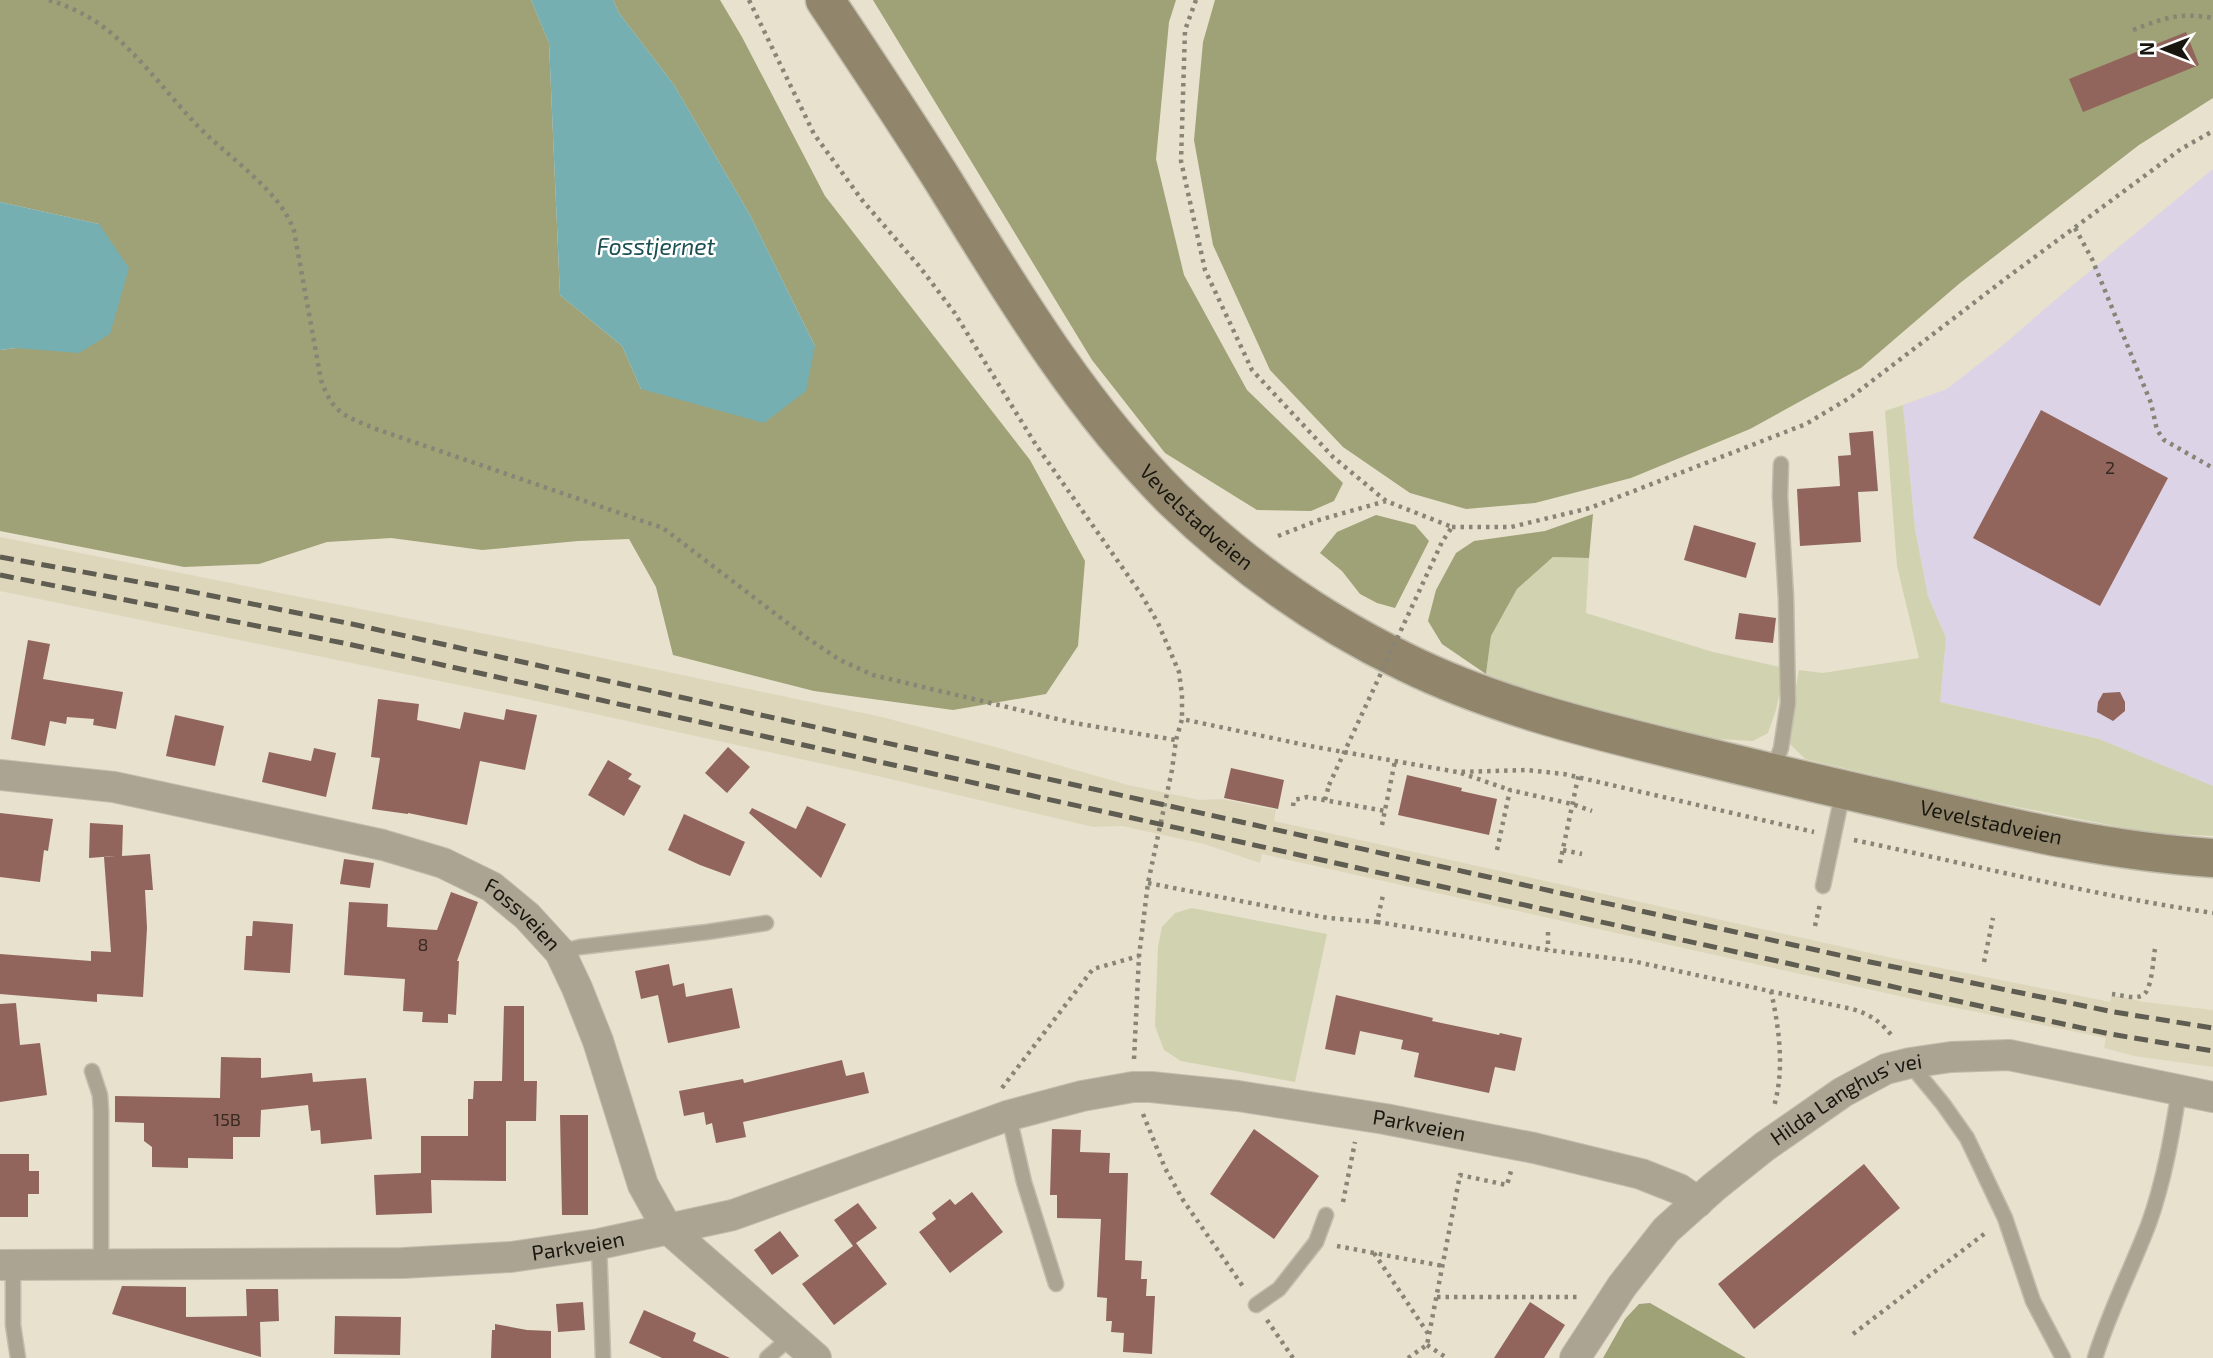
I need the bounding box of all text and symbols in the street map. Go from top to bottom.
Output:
north arrow [2129,14,2199,84]
text: N [2135,42,2158,56]
water label: Fosstjernet [597,232,716,260]
house number: 2 [2105,456,2115,478]
street label: Vevelstadveien [1135,458,1259,574]
street label: Vevelstadveien [1918,793,2065,849]
street label: Fossveien [481,872,566,955]
house number: 8 [418,933,428,955]
street label: Hilda Langhus' vei [1765,1047,1923,1150]
street label: Parkveien [1371,1103,1468,1145]
house number: 15B [213,1108,241,1130]
street label: Parkveien [530,1225,627,1265]

